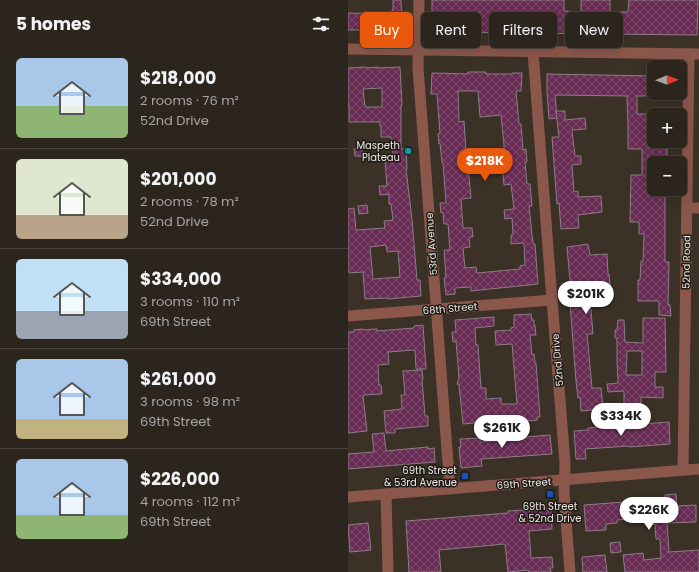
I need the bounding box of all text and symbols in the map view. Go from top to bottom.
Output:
text: 5 homes [16,12,91,36]
chip: Buy [360,12,413,48]
chip: Rent [421,12,481,48]
chip: Filters [489,12,557,48]
chip: New [565,12,623,48]
icon: filters [310,13,332,35]
north arrow [647,60,687,100]
map controls [647,60,687,196]
text: $218,000 [140,66,216,90]
icon: home [48,74,96,122]
text: 2 rooms · 76 m² [140,91,239,110]
button: + [647,108,687,148]
text: 52nd Drive [140,111,209,130]
place label: Maspeth Plateau [356,138,400,165]
marker: Maspeth Plateau [403,146,413,156]
pin: $218K [457,148,513,182]
text: $218K [466,151,504,170]
button: − [647,156,687,196]
text: $201,000 [140,167,217,191]
icon: home [48,175,96,223]
text: 2 rooms · 78 m² [140,192,239,211]
text: 52nd Drive [140,212,209,231]
street label: 53rd Avenue [422,212,441,276]
street label: 52nd Road [679,235,694,289]
text: $334,000 [140,267,221,291]
icon: home [48,275,96,323]
pin: $201K [558,281,614,315]
text: $201K [567,284,605,303]
text: 3 rooms · 110 m² [140,292,240,311]
street label: 68th Street [422,299,478,318]
text: 69th Street [140,312,211,331]
street label: 52nd Drive [548,333,567,387]
text: $261,000 [140,367,216,391]
icon: home [48,375,96,423]
text: 3 rooms · 98 m² [140,392,240,411]
pin: $334K [593,403,649,437]
text: $334K [600,406,642,425]
text: 69th Street [140,412,211,431]
pin: $261K [474,415,530,449]
text: $261K [483,418,521,437]
place label: 69th Street & 53rd Avenue [384,463,457,490]
text: $226,000 [140,467,220,491]
marker: 69th Street & 53rd Avenue [460,471,470,481]
street label: 69th Street [496,474,552,493]
icon: home [48,475,96,523]
marker: 69th Street & 52nd Drive [545,489,555,499]
text: 4 rooms · 112 m² [140,492,240,511]
pin: $226K [621,497,677,531]
place label: 69th Street & 52nd Drive [519,499,582,526]
text: $226K [629,500,669,519]
text: 69th Street [140,512,211,531]

